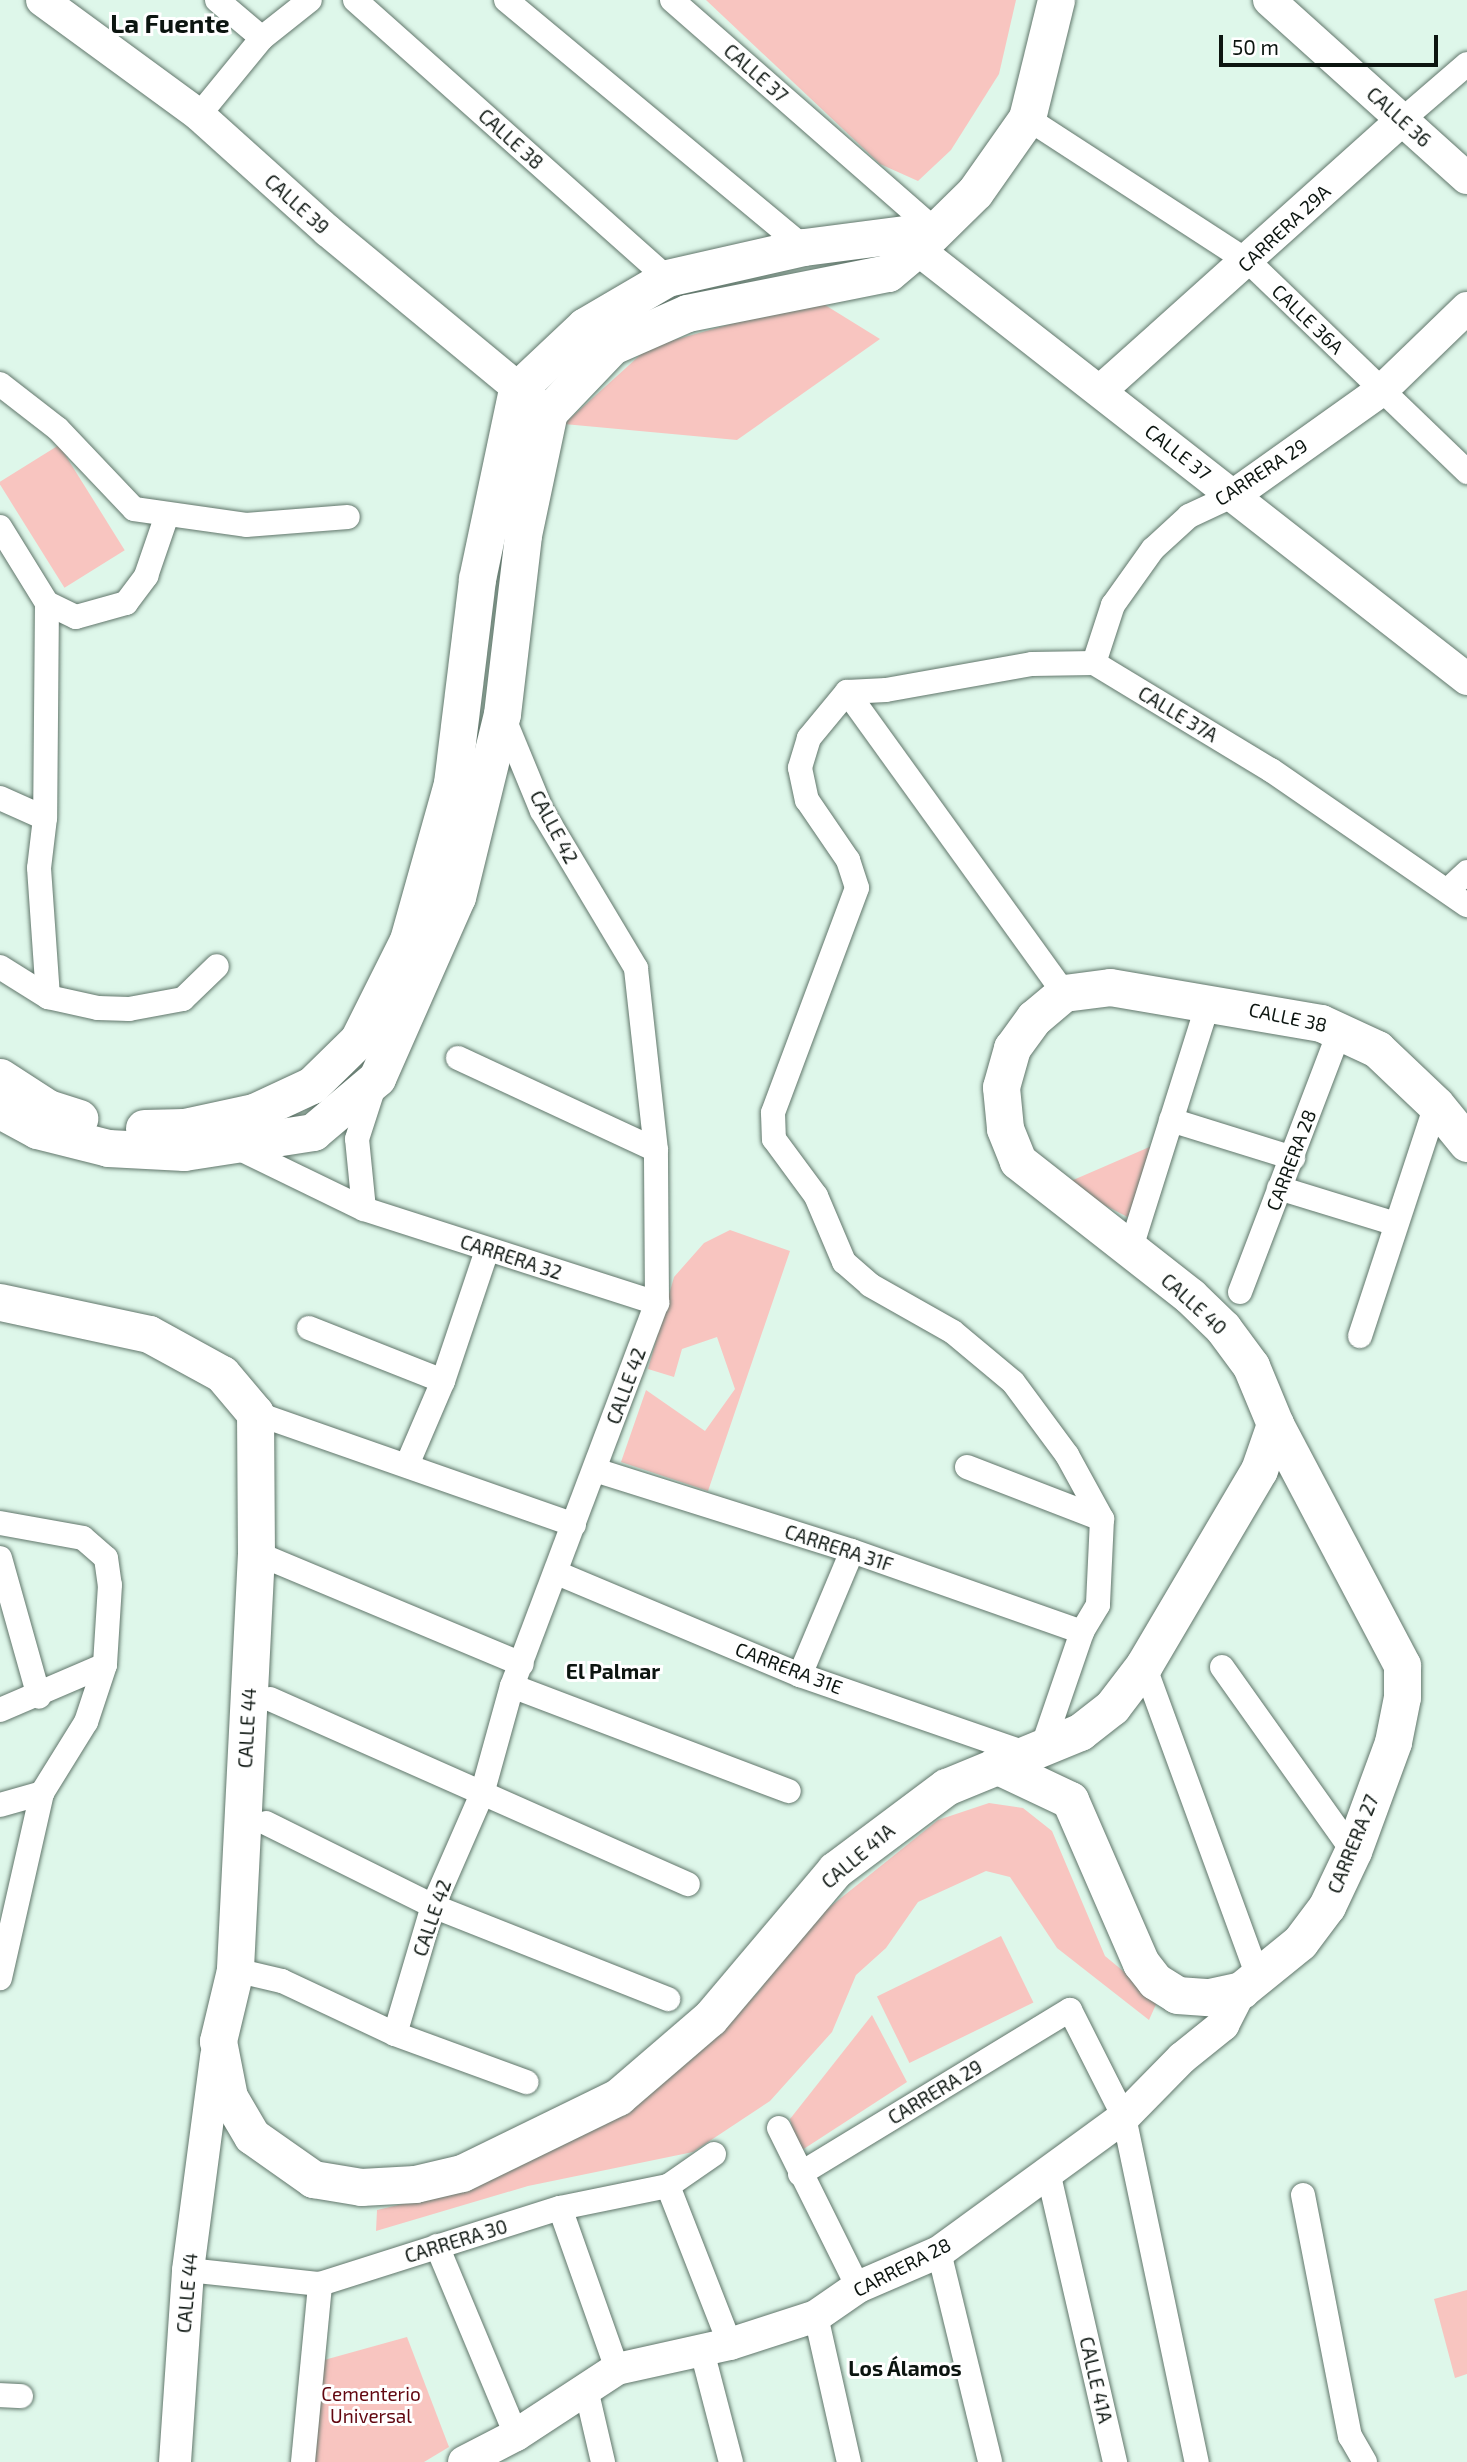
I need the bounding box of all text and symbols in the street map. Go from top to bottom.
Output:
district label: La Fuente [110,7,230,39]
scale bar [1222,21,1441,65]
text: 50 m [1232,34,1279,59]
street label: CALLE 37 [719,39,793,107]
street label: CALLE 36 [1362,82,1436,152]
street label: CALLE 38 [474,104,548,174]
street label: CALLE 39 [260,169,334,239]
street label: CARRERA 29A [1233,179,1335,277]
street label: CALLE 36A [1268,279,1348,359]
street label: CALLE 37 [1141,419,1215,485]
street label: CARRERA 29 [1210,434,1312,510]
street label: CALLE 37A [1134,681,1222,747]
street label: CALLE 42 [525,787,583,867]
street label: CALLE 38 [1247,998,1329,1036]
street label: CARRERA 28 [1261,1106,1321,1214]
street label: CARRERA 32 [457,1230,565,1284]
street label: CALLE 40 [1157,1269,1231,1339]
street label: CALLE 42 [602,1345,650,1427]
street label: CARRERA 31F [782,1520,896,1576]
street label: CARRERA 31E [732,1637,846,1699]
district label: El Palmar [566,1658,660,1684]
street label: CALLE 44 [234,1687,260,1769]
street label: CARRERA 27 [1323,1791,1383,1897]
street label: CALLE 41A [817,1819,899,1893]
street label: CALLE 42 [408,1877,456,1959]
street label: CARRERA 29 [884,2055,986,2129]
street label: CARRERA 30 [402,2215,510,2267]
street label: CARRERA 28 [849,2233,955,2301]
street label: CALLE 44 [172,2252,202,2334]
street label: CALLE 41A [1075,2335,1117,2425]
district label: Los Álamos [848,2355,962,2381]
park label: Cementerio Universal [321,2383,421,2427]

